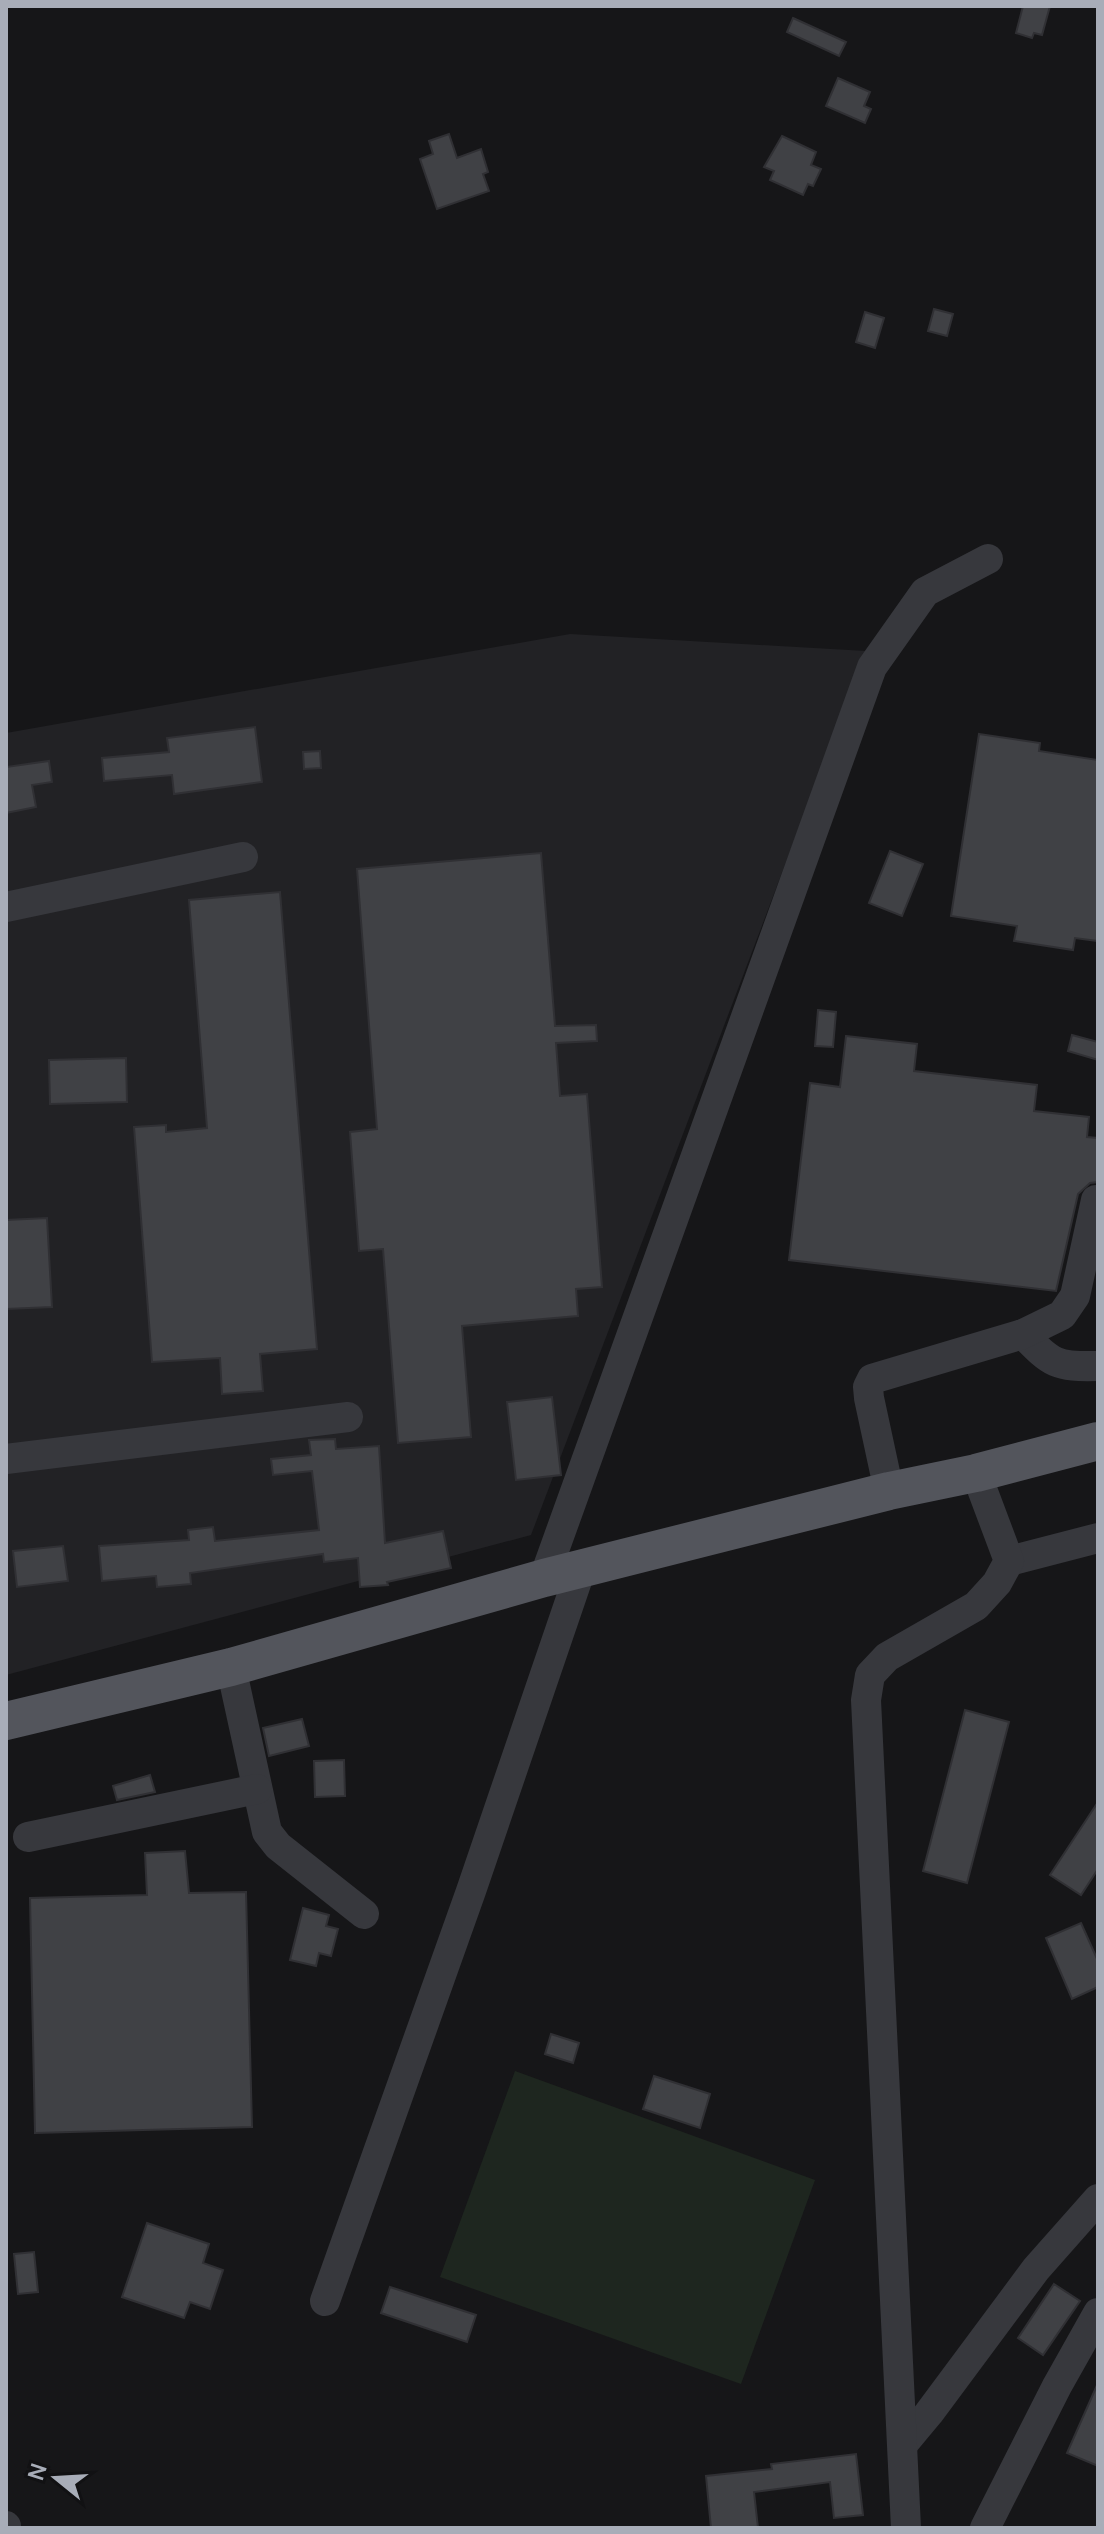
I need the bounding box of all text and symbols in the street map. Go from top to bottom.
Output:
north arrow [16,2438,96,2518]
text: N [20,2460,54,2484]

